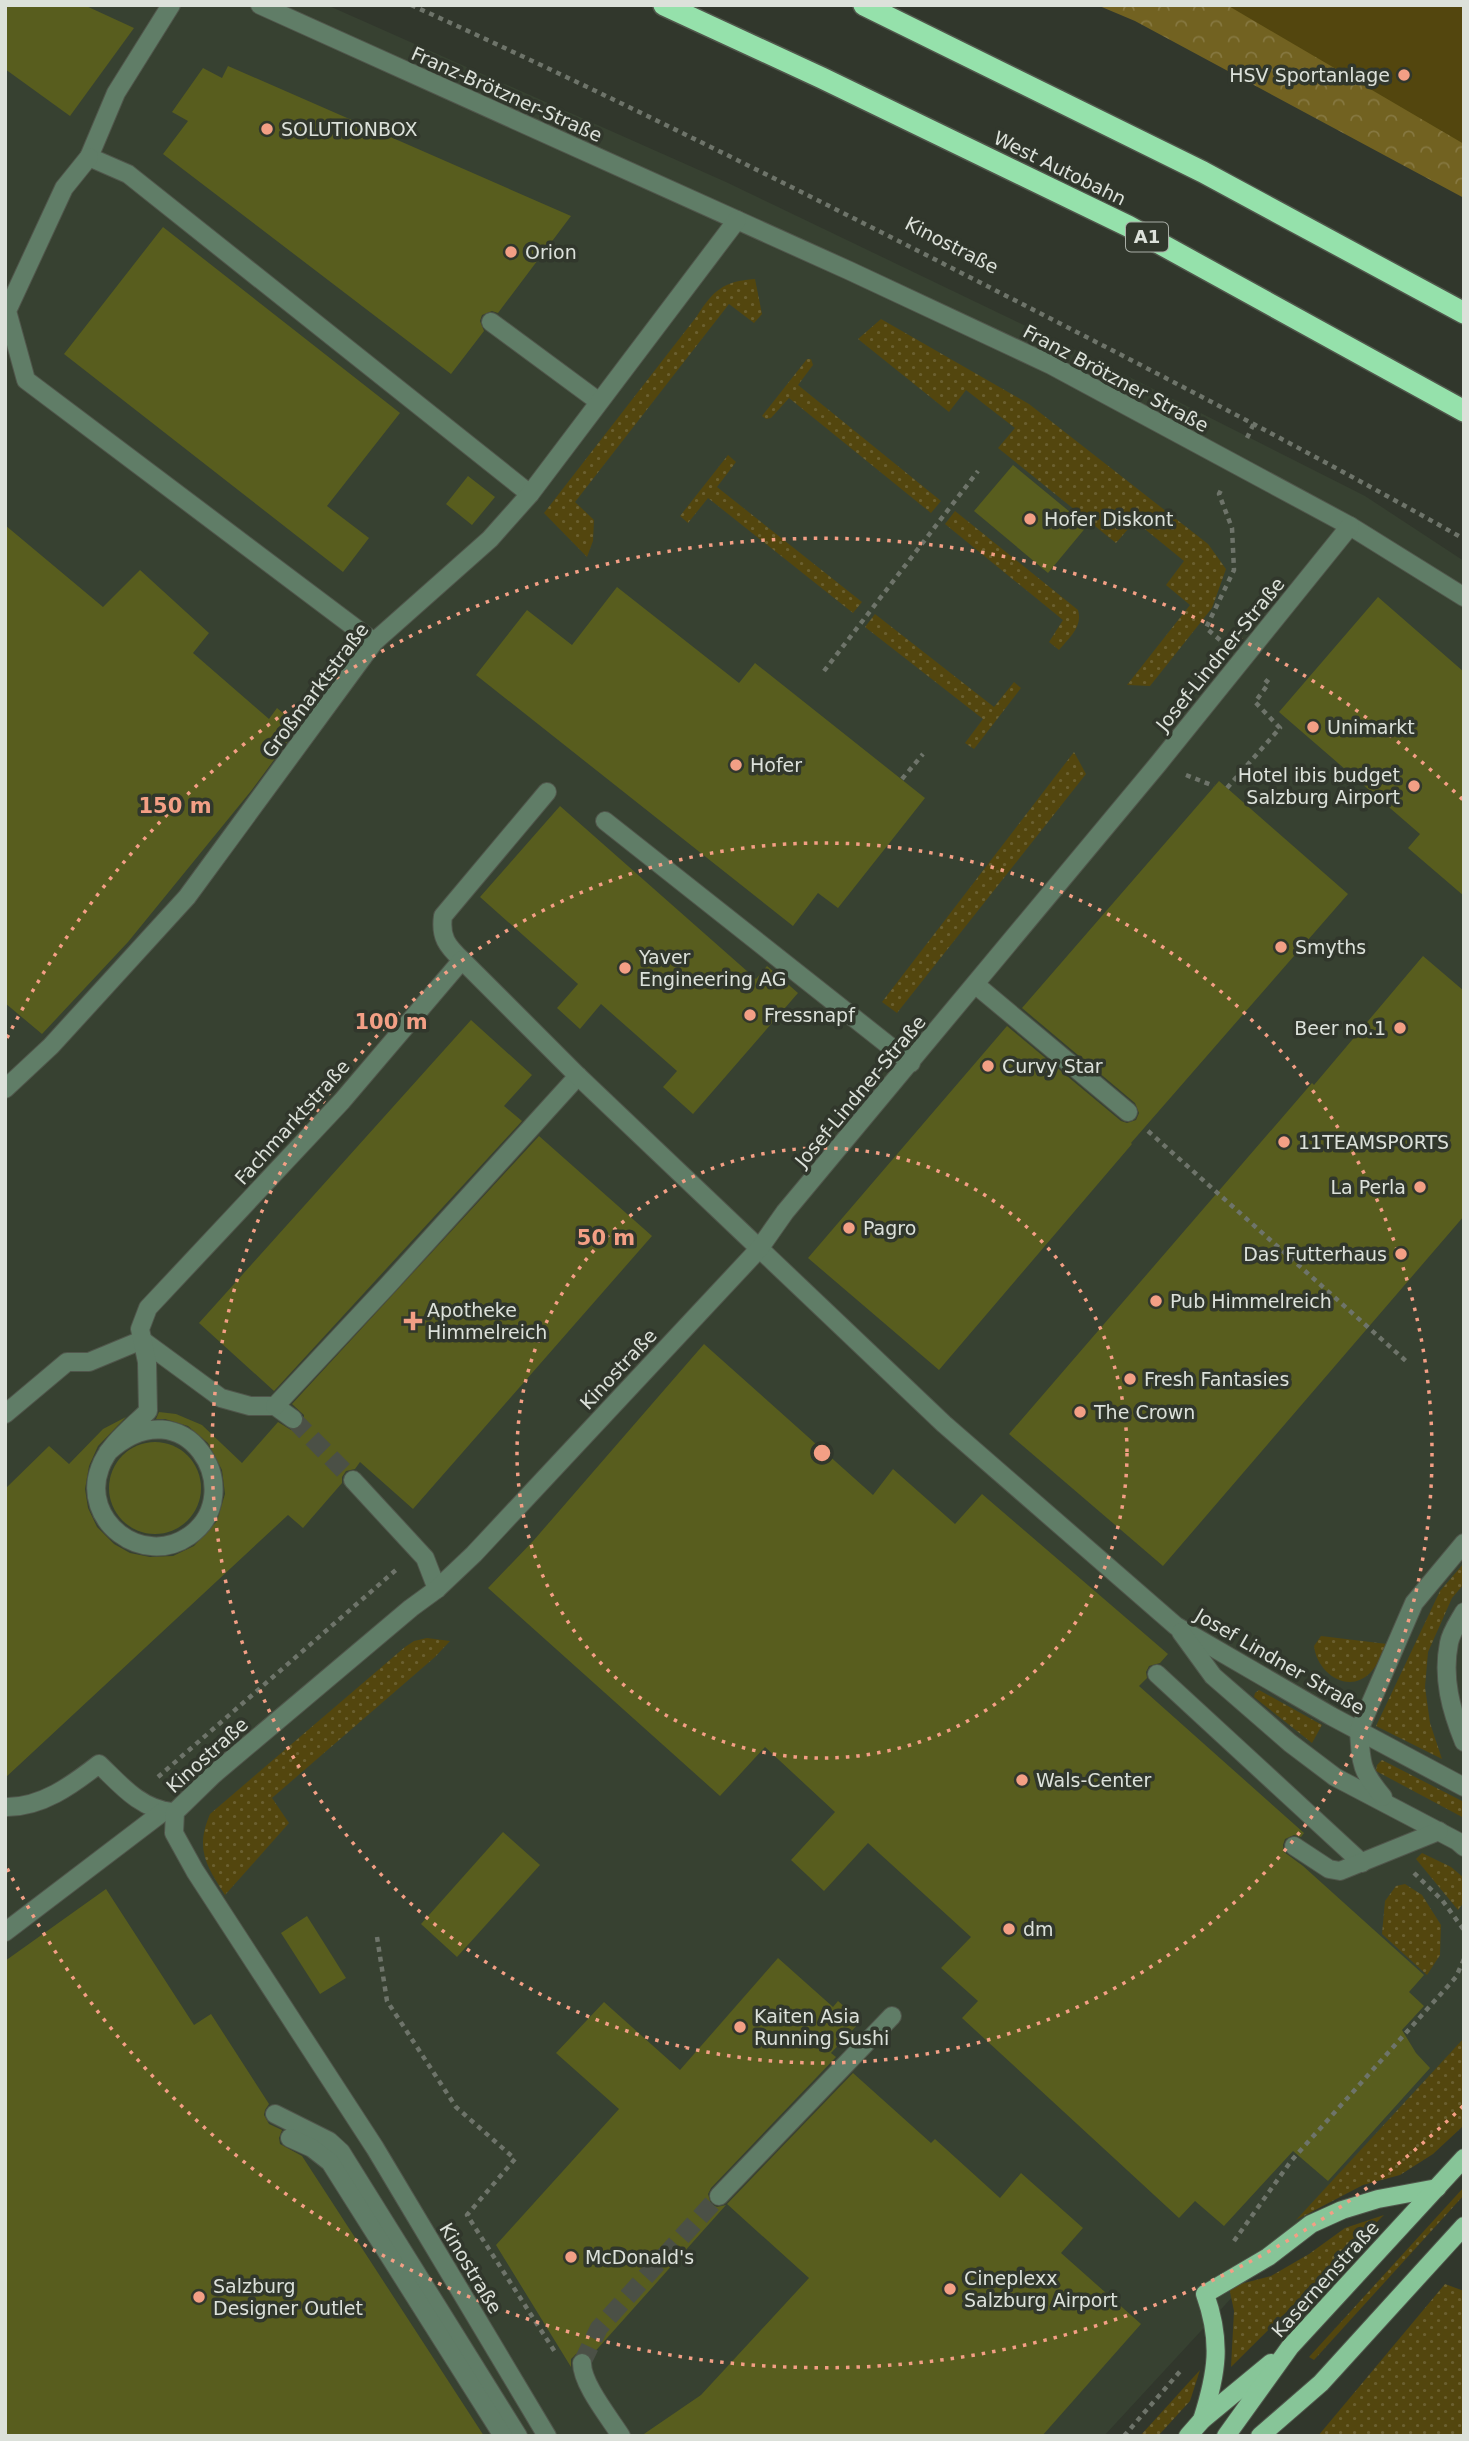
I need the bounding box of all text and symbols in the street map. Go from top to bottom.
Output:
street label: Franz-Brötzner-Straße [408,42,606,146]
place label: HSV Sportanlage [1229,64,1390,86]
marker: HSV Sportanlage [1396,67,1412,83]
place label: SOLUTIONBOX [281,118,417,140]
marker: SOLUTIONBOX [259,121,275,137]
street label: West Autobahn [990,126,1130,210]
street label: Kinostraße [902,212,1002,278]
road number: A1 [1126,222,1168,251]
place label: Orion [525,241,577,263]
marker: Orion [503,244,519,260]
street label: Franz Brötzner Straße [1020,320,1212,436]
place label: Hofer Diskont [1044,508,1173,530]
marker: Hofer Diskont [1022,511,1038,527]
street label: Josef-Lindner-Straße [1151,573,1289,736]
street label: Großmarktstraße [257,618,373,762]
place label: Unimarkt [1327,716,1415,738]
marker: Unimarkt [1305,719,1321,735]
place label: Hofer [750,754,802,776]
marker: Hofer [728,757,744,773]
place label: Hotel ibis budget Salzburg Airport [1238,764,1400,808]
marker: Hotel ibis budget Salzburg Airport [1406,778,1422,794]
text: 150 m [138,794,212,818]
place label: Smyths [1295,936,1366,958]
marker: Smyths [1273,939,1289,955]
place label: Yaver Engineering AG [638,946,786,990]
marker: Yaver Engineering AG [617,960,633,976]
place label: Fressnapf [764,1004,856,1026]
marker: Fressnapf [742,1007,758,1023]
text: 100 m [354,1010,428,1034]
street label: Josef-Lindner-Straße [790,1011,930,1172]
place label: Beer no.1 [1294,1017,1386,1039]
marker: Beer no.1 [1392,1020,1408,1036]
street label: Fachmarktstraße [230,1055,354,1189]
place label: Curvy Star [1002,1055,1103,1077]
marker: Curvy Star [980,1058,996,1074]
place label: 11TEAMSPORTS [1298,1131,1449,1153]
marker: 11TEAMSPORTS [1276,1134,1292,1150]
place label: La Perla [1331,1176,1406,1198]
marker: La Perla [1412,1179,1428,1195]
place label: Pagro [863,1217,916,1239]
marker: Pagro [841,1220,857,1236]
text: 50 m [577,1226,635,1250]
place label: Das Futterhaus [1243,1243,1387,1265]
marker: Das Futterhaus [1393,1246,1409,1262]
place label: Pub Himmelreich [1170,1290,1332,1312]
marker: Pub Himmelreich [1148,1293,1164,1309]
place label: Apotheke Himmelreich [427,1299,547,1343]
marker: Apotheke Himmelreich [405,1313,421,1329]
street label: Kinostraße [575,1324,661,1414]
place label: Fresh Fantasies [1144,1368,1289,1390]
marker: Fresh Fantasies [1122,1371,1138,1387]
place label: The Crown [1093,1401,1195,1423]
marker: The Crown [1072,1404,1088,1420]
centre of rings [810,1441,834,1465]
street label: Josef Lindner Straße [1191,1603,1369,1718]
street label: Kinostraße [162,1713,252,1797]
place label: Wals-Center [1036,1769,1151,1791]
marker: Wals-Center [1014,1772,1030,1788]
place label: dm [1023,1918,1054,1940]
marker: dm [1001,1921,1017,1937]
place label: Kaiten Asia Running Sushi [754,2005,889,2049]
marker: Kaiten Asia Running Sushi [732,2019,748,2035]
street label: Kasernenstraße [1267,2216,1383,2342]
street label: Kinostraße [435,2219,507,2317]
place label: McDonald's [585,2246,694,2268]
marker: McDonald's [563,2249,579,2265]
place label: Cineplexx Salzburg Airport [964,2267,1118,2311]
place label: Salzburg Designer Outlet [213,2275,363,2319]
marker: Cineplexx Salzburg Airport [942,2281,958,2297]
marker: Salzburg Designer Outlet [191,2289,207,2305]

